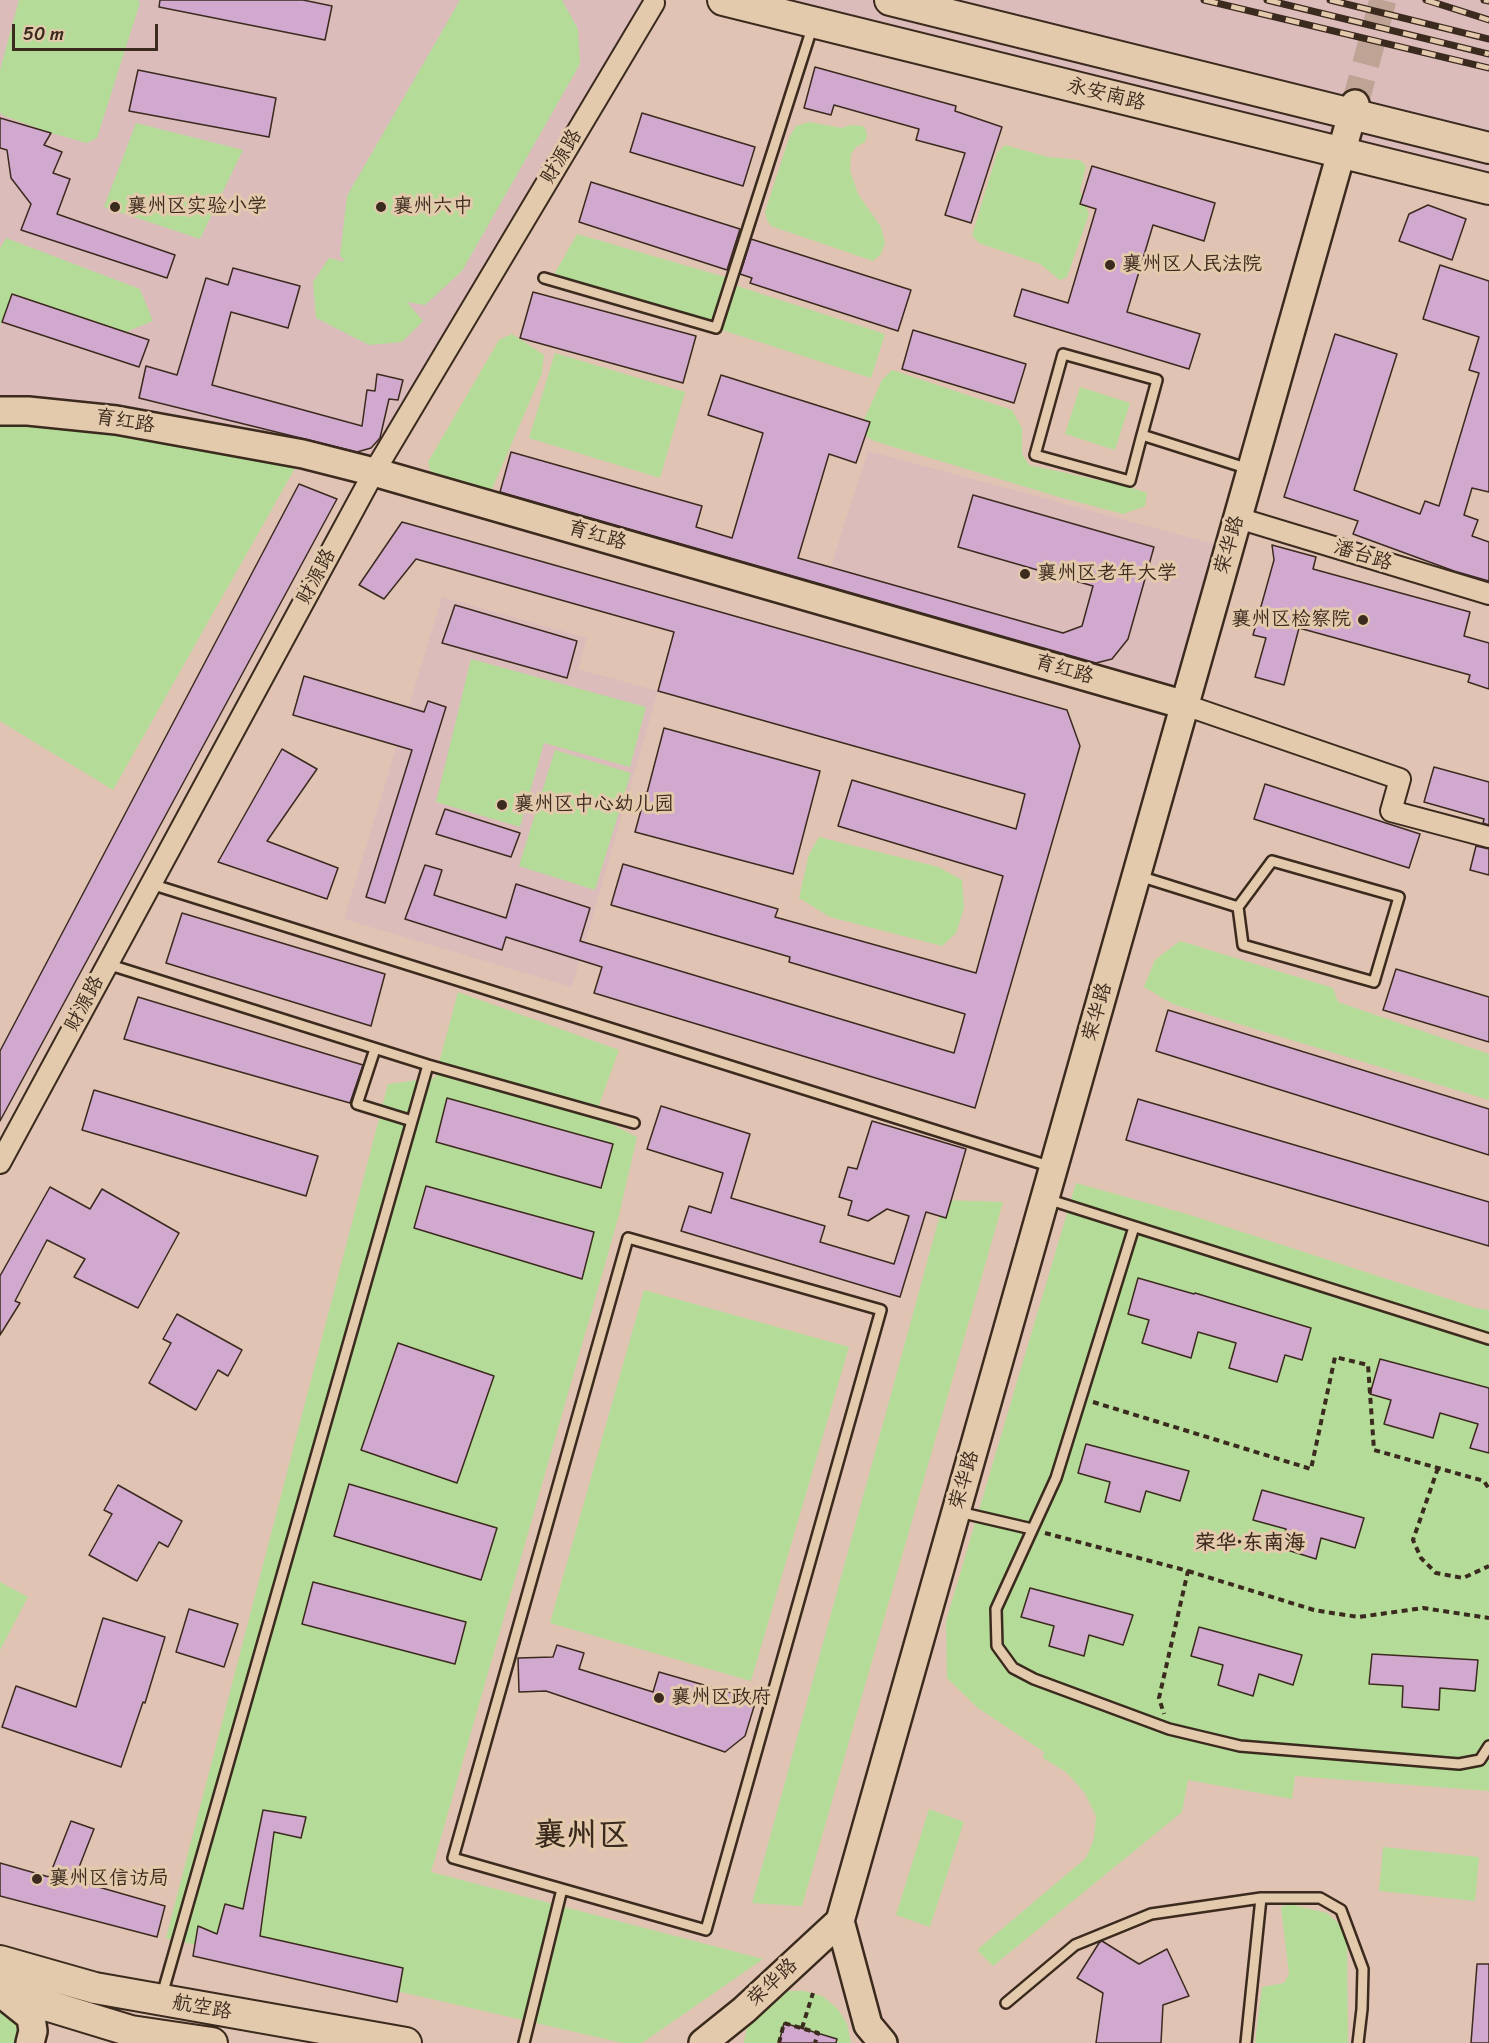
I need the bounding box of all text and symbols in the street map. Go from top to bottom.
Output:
scale bar [15,12,160,50]
text: 50 m [23,18,64,50]
street label: 永安南路 [1064,74,1148,116]
street label: 财源路 [536,125,588,189]
place label: 襄州区实验小学 [127,195,267,219]
place label: 襄州六中 [393,195,473,219]
marker: 襄州区实验小学 [108,200,122,214]
marker: 襄州六中 [374,200,388,214]
place label: 襄州区人民法院 [1122,253,1262,277]
marker: 襄州区人民法院 [1103,258,1117,272]
street label: 育红路 [93,405,157,439]
street label: 荣华路 [1210,513,1250,577]
street label: 育红路 [565,516,629,556]
street label: 潘台路 [1331,536,1395,576]
street label: 财源路 [292,545,342,609]
place label: 襄州区老年大学 [1037,562,1177,586]
marker: 襄州区老年大学 [1018,567,1032,581]
place label: 襄州区检察院 [1231,608,1351,632]
marker: 襄州区检察院 [1356,613,1370,627]
street label: 育红路 [1032,650,1096,690]
place label: 襄州区中心幼儿园 [514,793,674,817]
marker: 襄州区中心幼儿园 [495,798,509,812]
street label: 财源路 [60,972,110,1036]
street label: 荣华路 [1078,980,1118,1044]
street label: 荣华路 [945,1448,985,1512]
district label: 荣华·东南海 [1195,1531,1305,1557]
place label: 襄州区政府 [671,1686,771,1710]
marker: 襄州区政府 [652,1691,666,1705]
district label: 襄州区 [534,1818,630,1856]
place label: 襄州区信访局 [49,1867,169,1891]
marker: 襄州区信访局 [30,1872,44,1886]
street label: 荣华路 [743,1954,803,2012]
street label: 航空路 [170,1991,234,2025]

